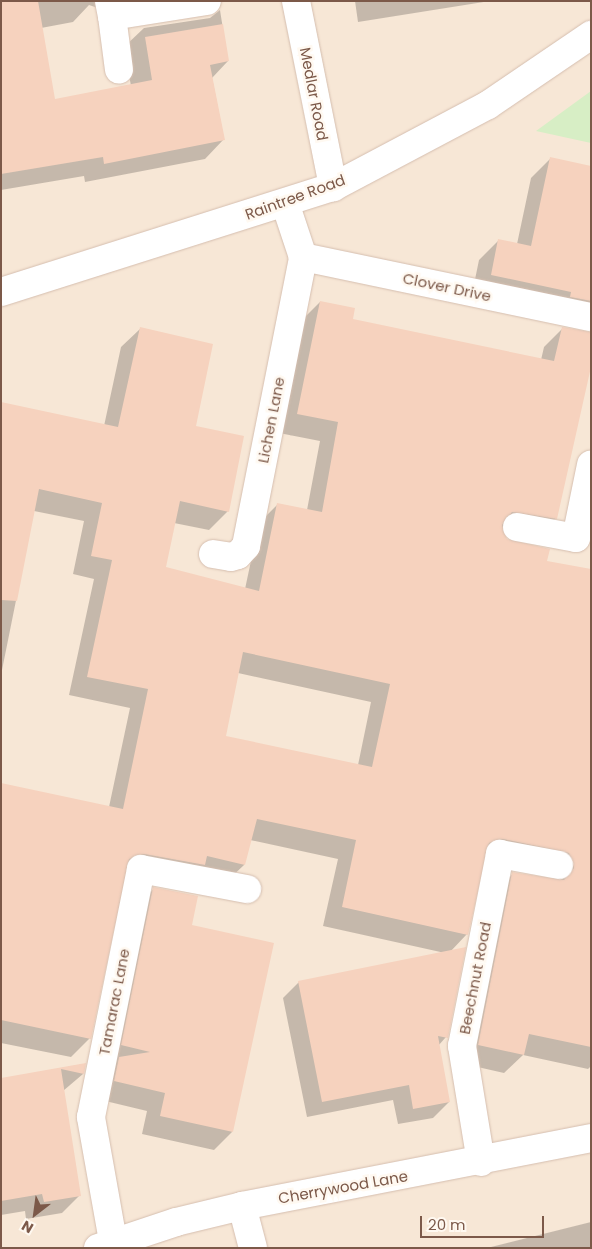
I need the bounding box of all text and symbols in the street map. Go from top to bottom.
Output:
street label: Medlar Road [296,46,332,142]
street label: Raintree Road [242,171,348,223]
street label: Clover Drive [401,269,493,305]
street label: Lichen Lane [254,375,288,465]
street label: Beechnut Road [455,920,495,1036]
street label: Tamarac Lane [95,947,133,1057]
street label: Cherrywood Lane [277,1167,409,1207]
north arrow [10,1189,60,1239]
scale bar [422,1206,546,1238]
text: 20 m [428,1214,466,1235]
text: N [18,1216,37,1238]

